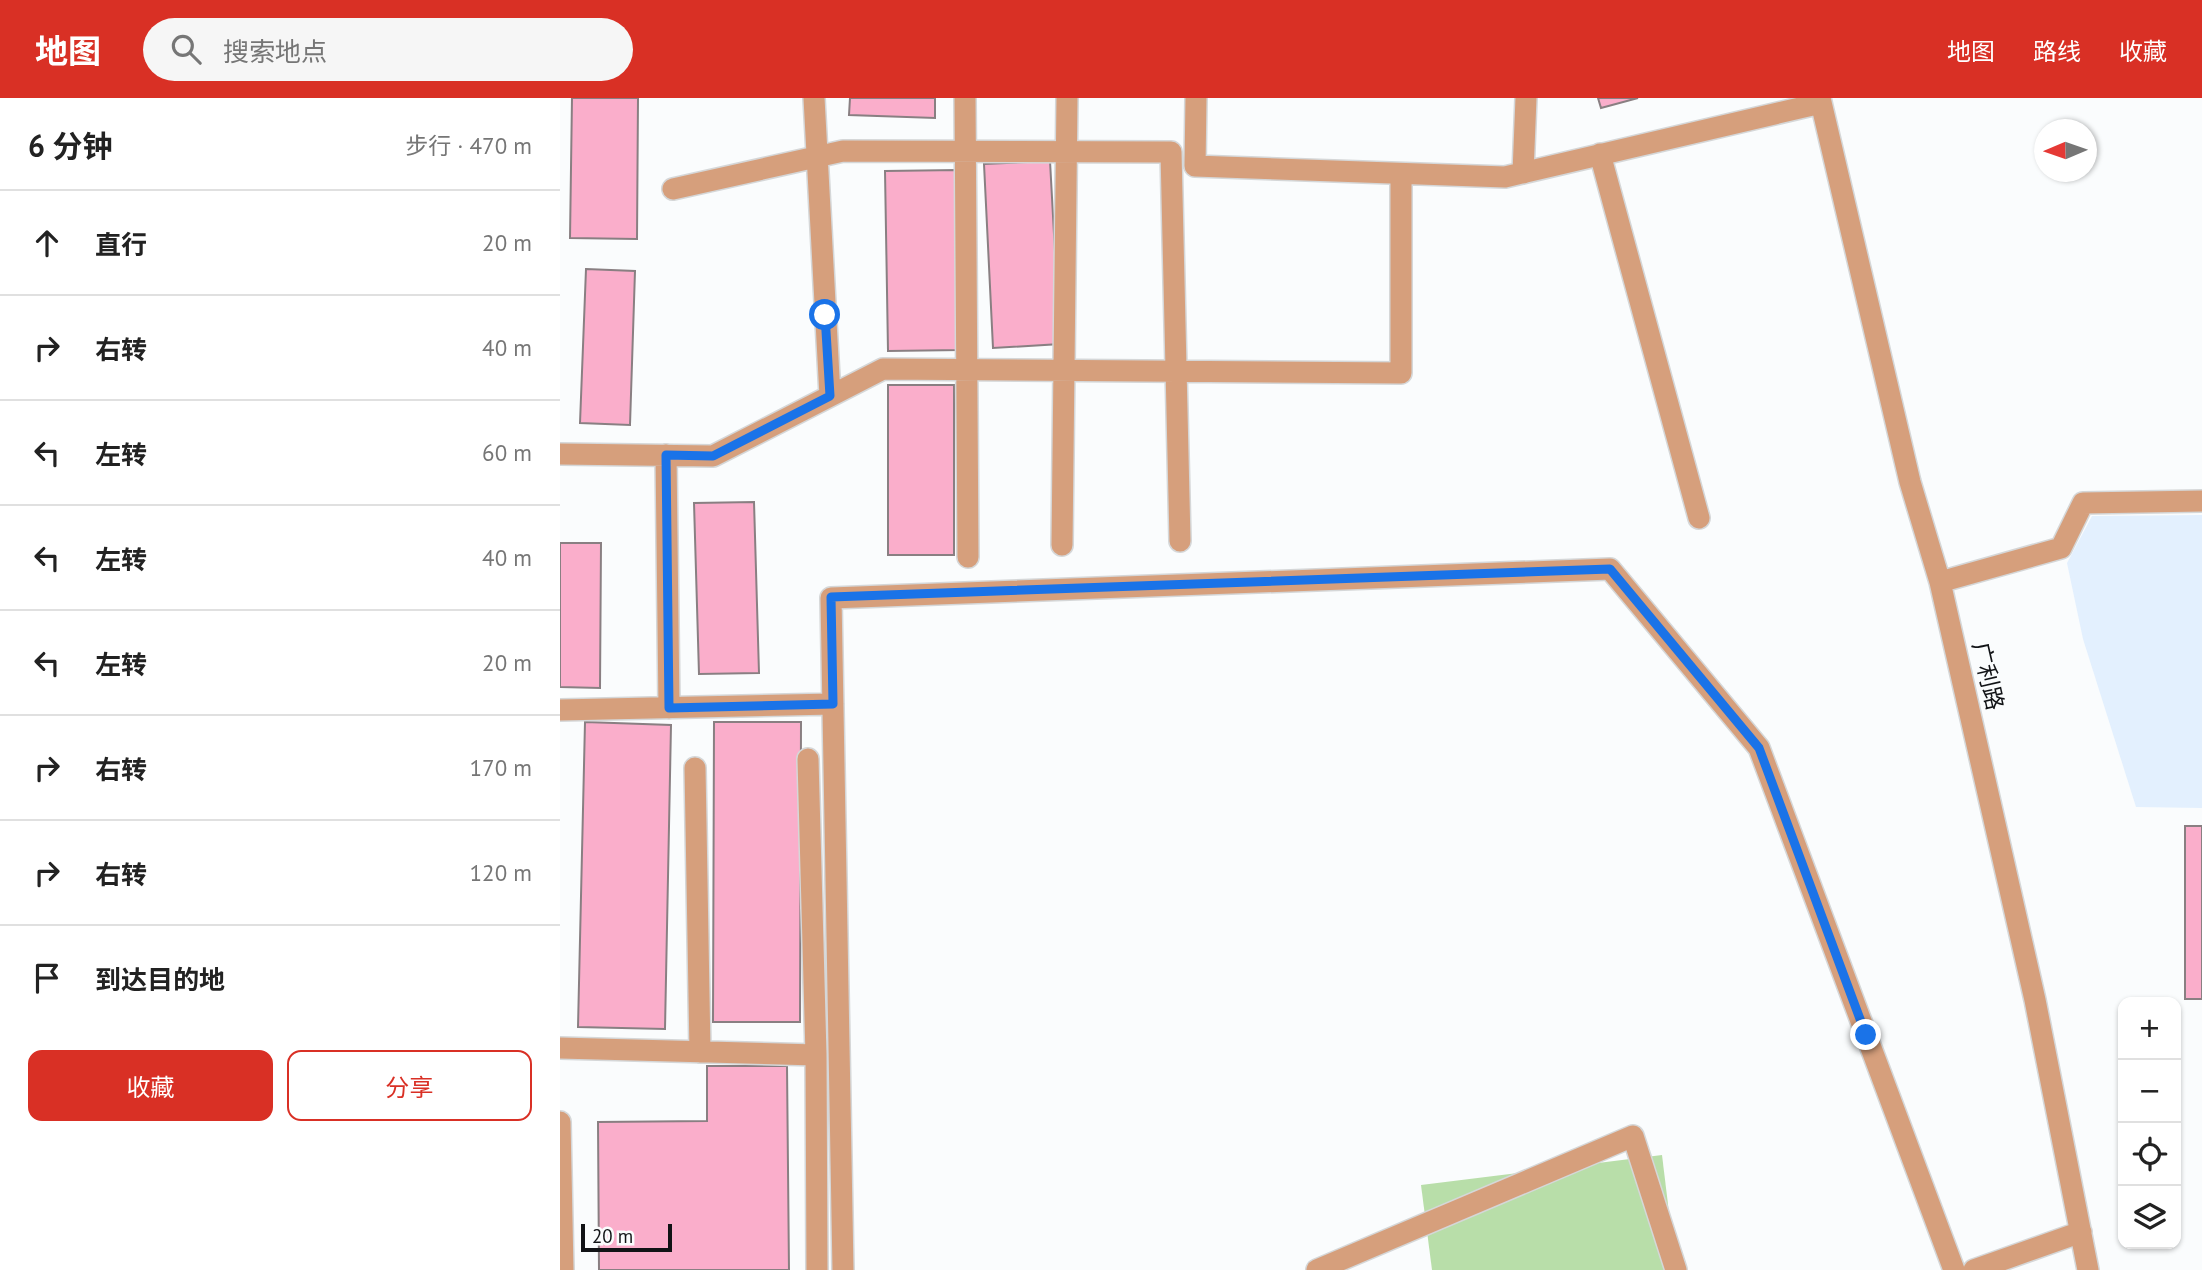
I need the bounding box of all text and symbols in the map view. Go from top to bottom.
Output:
search box [143,18,633,81]
text: 地图 [35,29,101,72]
icon: search [167,30,205,68]
text: 搜索地点 [223,35,327,68]
text: 地图 [1947,36,1995,67]
text: 路线 [2033,36,2081,67]
text: 收藏 [2119,36,2167,67]
north arrow [2034,119,2097,182]
text: 6 分钟 [28,126,113,165]
text: 步行 · 470 m [405,131,532,160]
icon: ahead [28,224,66,262]
text: 直行 [95,228,147,261]
text: 20 m [482,228,532,257]
route start [809,299,840,330]
icon: right [28,329,66,367]
text: 右转 [95,333,147,366]
text: 40 m [482,333,532,362]
icon: left [28,434,66,472]
text: 左转 [95,438,147,471]
text: 60 m [482,438,532,467]
icon: left [28,539,66,577]
text: 左转 [95,543,147,576]
text: 40 m [482,543,532,572]
street label: 广利路 [1967,639,2010,713]
icon: left [28,644,66,682]
text: 左转 [95,648,147,681]
text: 20 m [482,648,532,677]
icon: right [28,749,66,787]
text: 右转 [95,753,147,786]
text: 170 m [470,753,532,782]
icon: right [28,854,66,892]
text: 右转 [95,858,147,891]
text: 120 m [470,858,532,887]
icon: arrive [28,959,66,997]
text: 到达目的地 [95,963,225,996]
map controls [2118,997,2181,1249]
button: + [2118,997,2181,1060]
route end [1850,1019,1881,1050]
button: 收藏 [28,1050,273,1121]
button: 分享 [287,1050,532,1121]
button: − [2118,1060,2181,1123]
button: locate [2118,1123,2181,1186]
button: layers [2118,1186,2181,1249]
scale bar [581,1221,672,1253]
text: 20 m [592,1224,633,1248]

